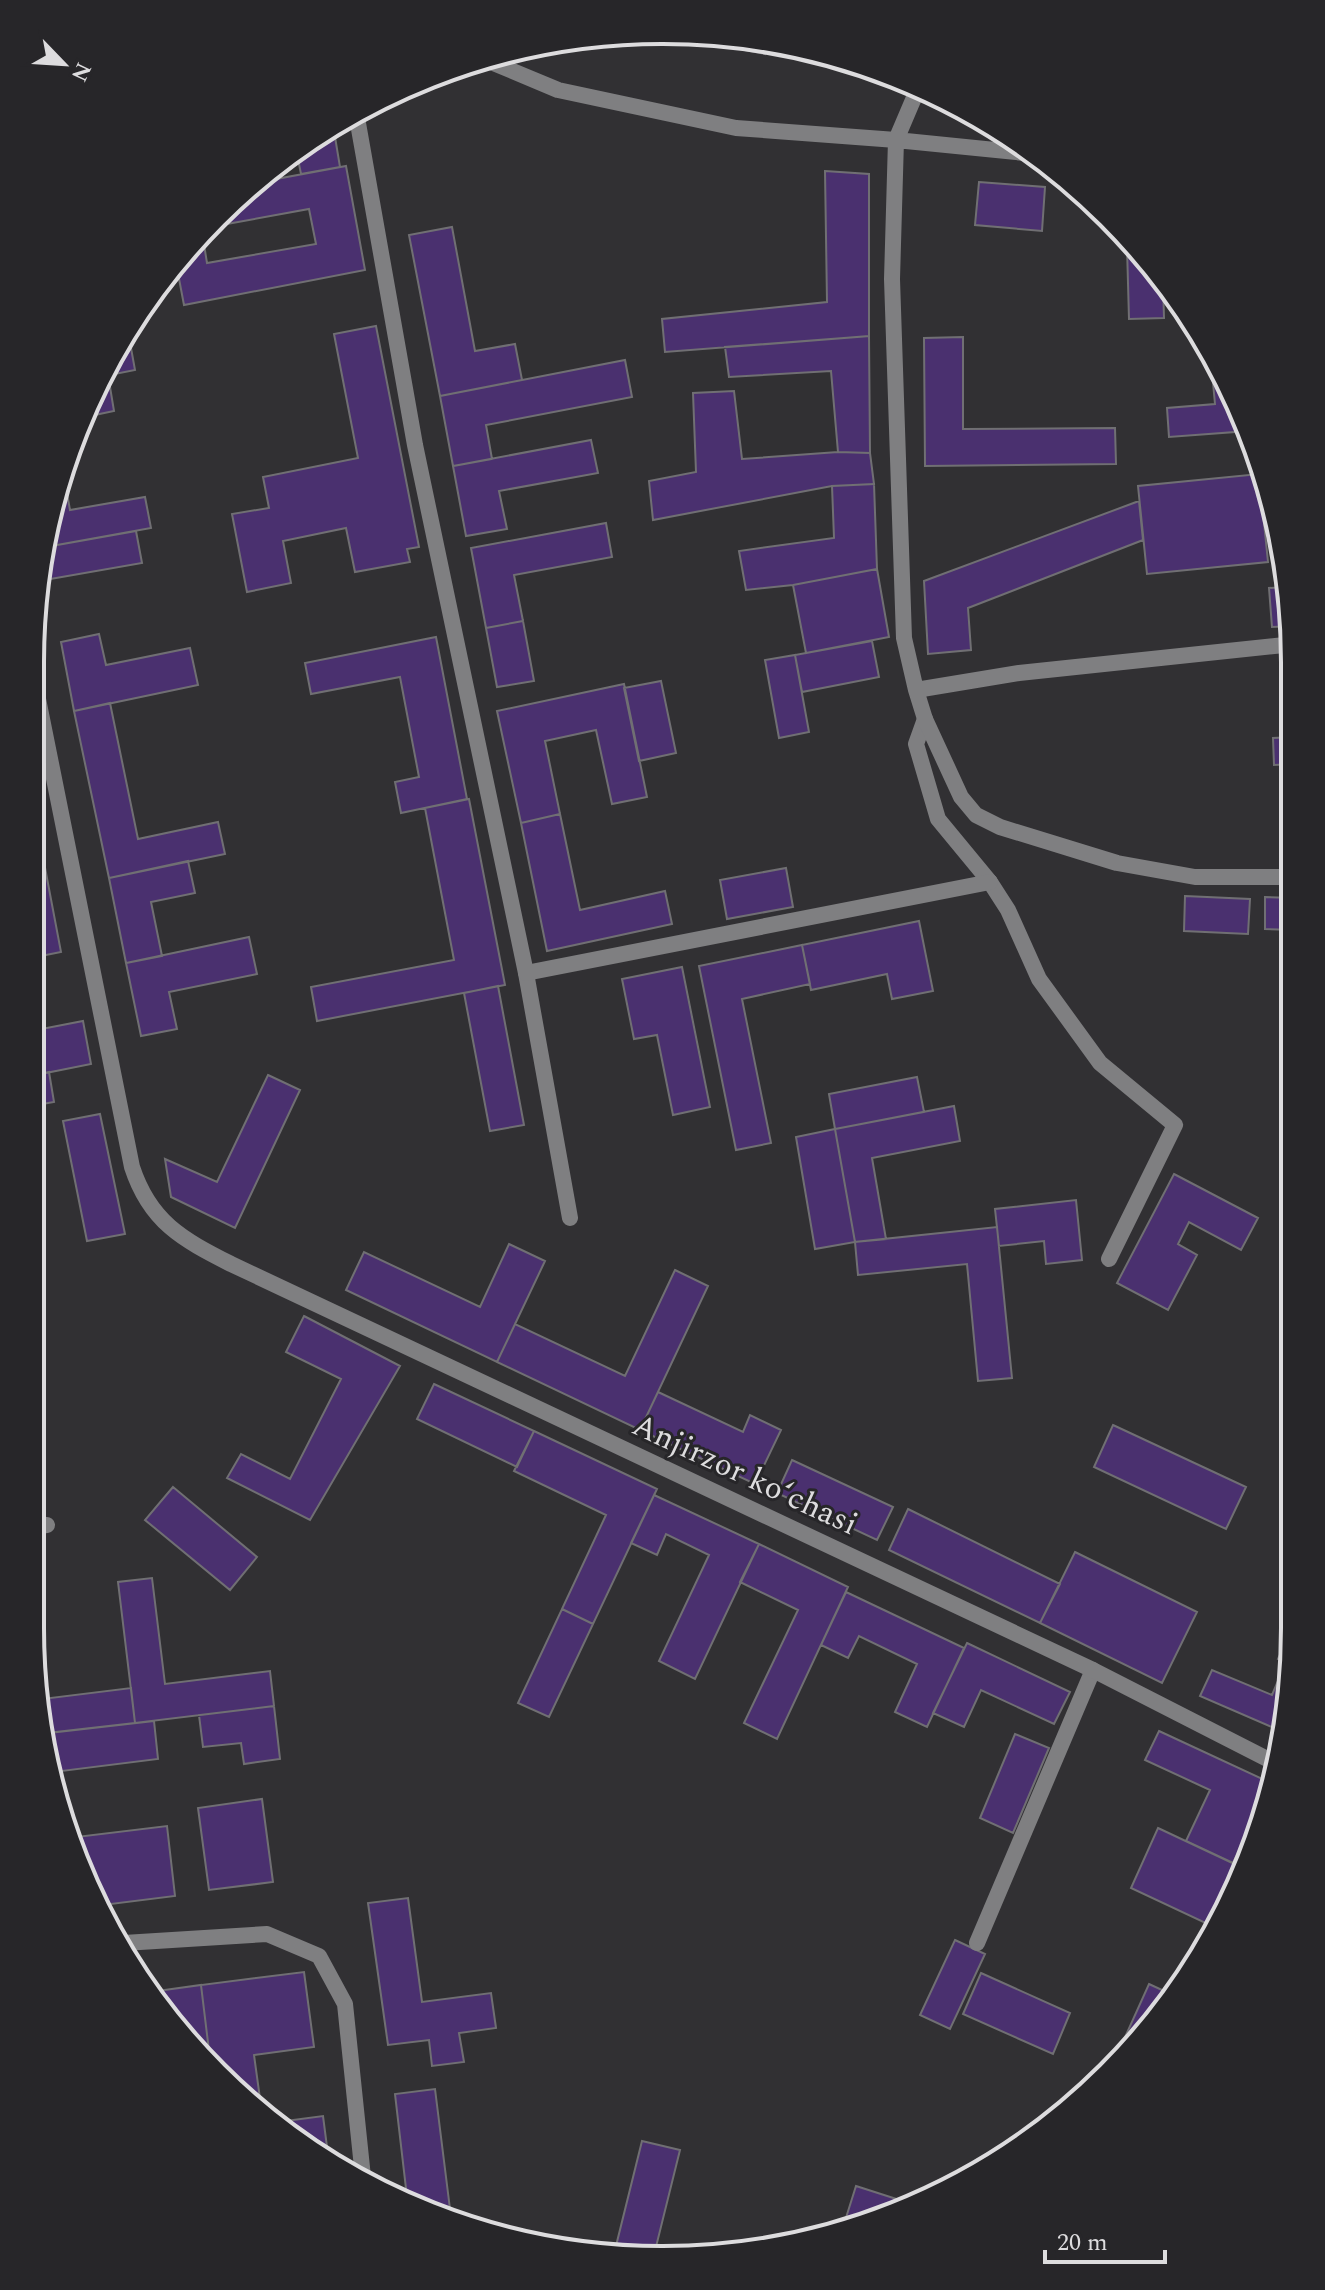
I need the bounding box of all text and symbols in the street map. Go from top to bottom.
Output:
north arrow [24,24,104,104]
text: N [62,57,100,87]
street label: Anjirzor koʻchasi [624,1401,866,1549]
scale bar [1045,2214,1165,2264]
text: 20 m [1057,2225,1108,2261]

